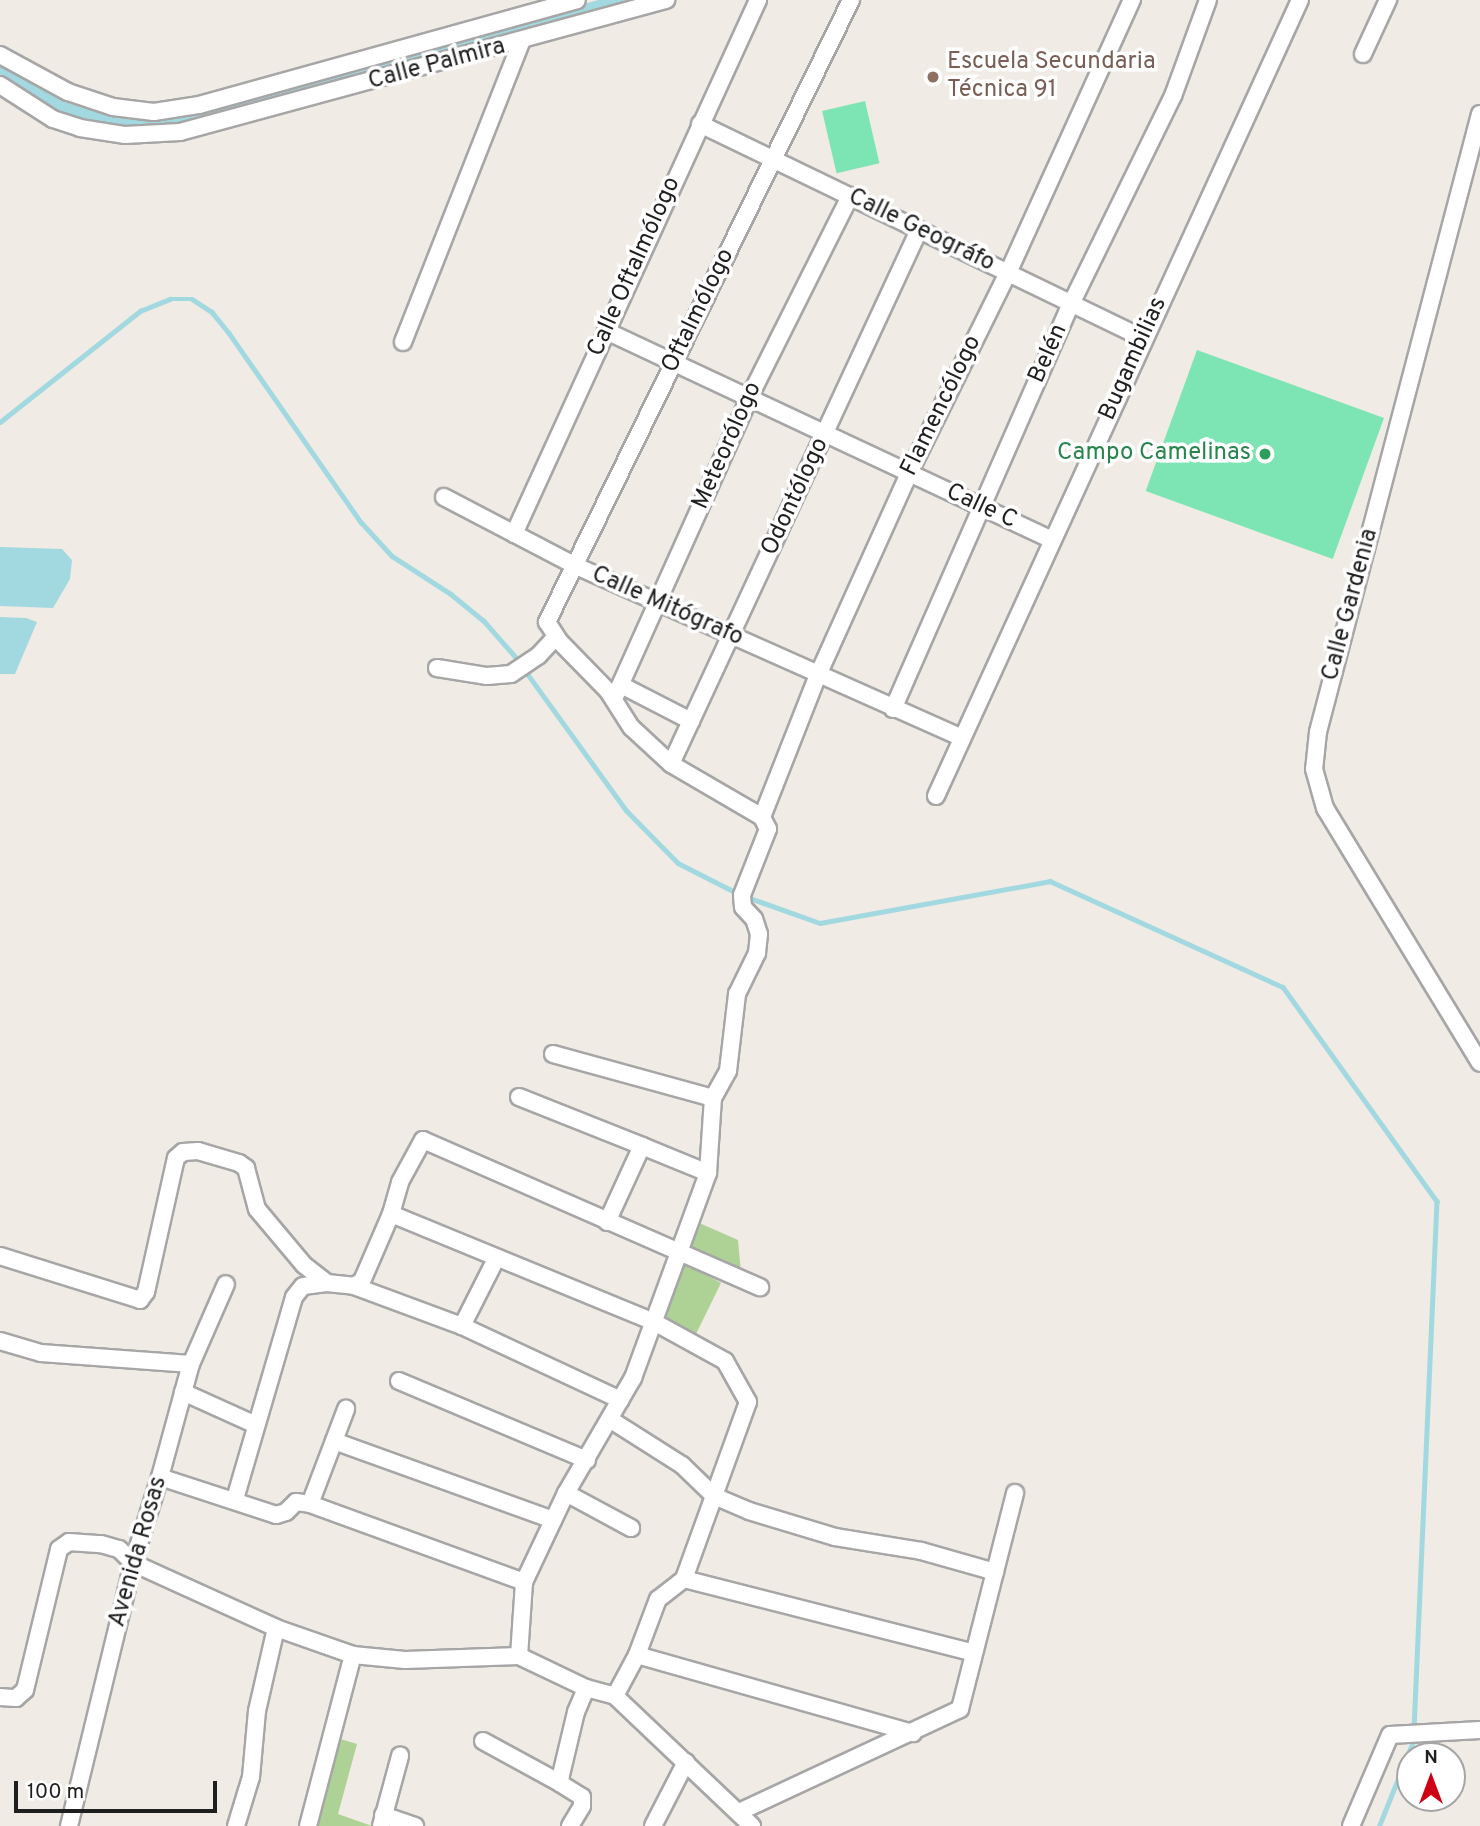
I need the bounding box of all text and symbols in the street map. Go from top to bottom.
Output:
street label: Calle Palmira [365,33,509,97]
place label: Escuela Secundaria Técnica 91 [947,49,1156,105]
marker: Escuela Secundaria Técnica 91 [925,69,941,85]
street label: Calle Oftalmólogo [582,173,688,361]
street label: Calle Geográfo [843,183,999,279]
street label: Oftalmólogo [657,244,741,378]
street label: Bugambilias [1094,293,1174,425]
street label: Belén [1023,320,1075,388]
street label: Flamencólogo [896,331,988,481]
street label: Meteorólogo [687,378,769,514]
street label: Odontólogo [756,434,836,560]
place label: Campo Camelinas [1057,440,1251,468]
marker: Campo Camelinas [1257,446,1273,462]
street label: Calle C [941,478,1021,536]
street label: Calle Gardenia [1317,526,1385,684]
street label: Calle Mitógrafo [587,561,747,653]
street label: Avenida Rosas [104,1473,174,1631]
north arrow [1396,1742,1466,1812]
text: N [1424,1746,1438,1770]
scale bar [18,1766,220,1810]
text: 100 m [27,1779,84,1806]

